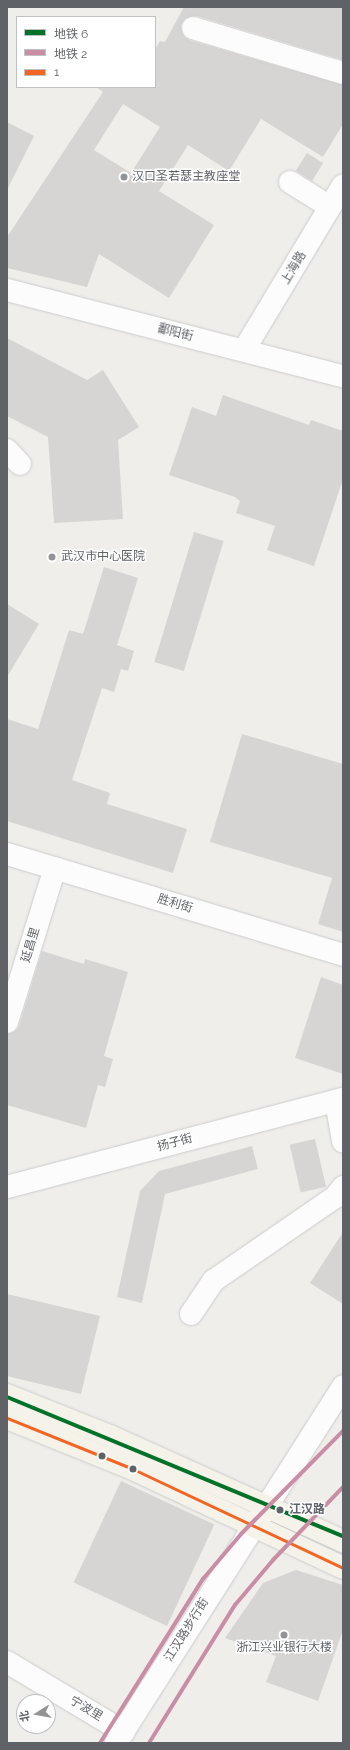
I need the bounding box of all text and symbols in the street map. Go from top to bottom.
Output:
legend [16,16,156,88]
text: 地铁 6 [54,27,88,41]
text: 地铁 2 [54,47,87,61]
text: 1 [54,65,59,79]
place label: 汉口圣若瑟主教座堂 [132,170,240,184]
marker: 汉口圣若瑟主教座堂 [119,172,129,182]
street label: 上海路 [279,249,309,287]
street label: 鄱阳街 [156,322,194,344]
place label: 武汉市中心医院 [61,550,145,564]
marker: 武汉市中心医院 [46,551,58,563]
street label: 胜利街 [156,892,194,916]
street label: 延昌里 [19,926,43,964]
street label: 扬子街 [156,1131,194,1155]
unlabelled marker [97,1451,107,1461]
unlabelled marker [128,1464,138,1474]
place label: 江汉路 [289,1503,325,1517]
marker: 江汉路 [274,1504,286,1516]
street label: 江汉路步行街 [162,1596,212,1664]
marker: 浙江兴业银行大楼 [279,1630,289,1640]
place label: 浙江兴业银行大楼 [236,1641,332,1655]
north arrow [16,1694,56,1734]
street label: 宁波里 [67,1694,105,1724]
text: 北 [17,1710,32,1723]

